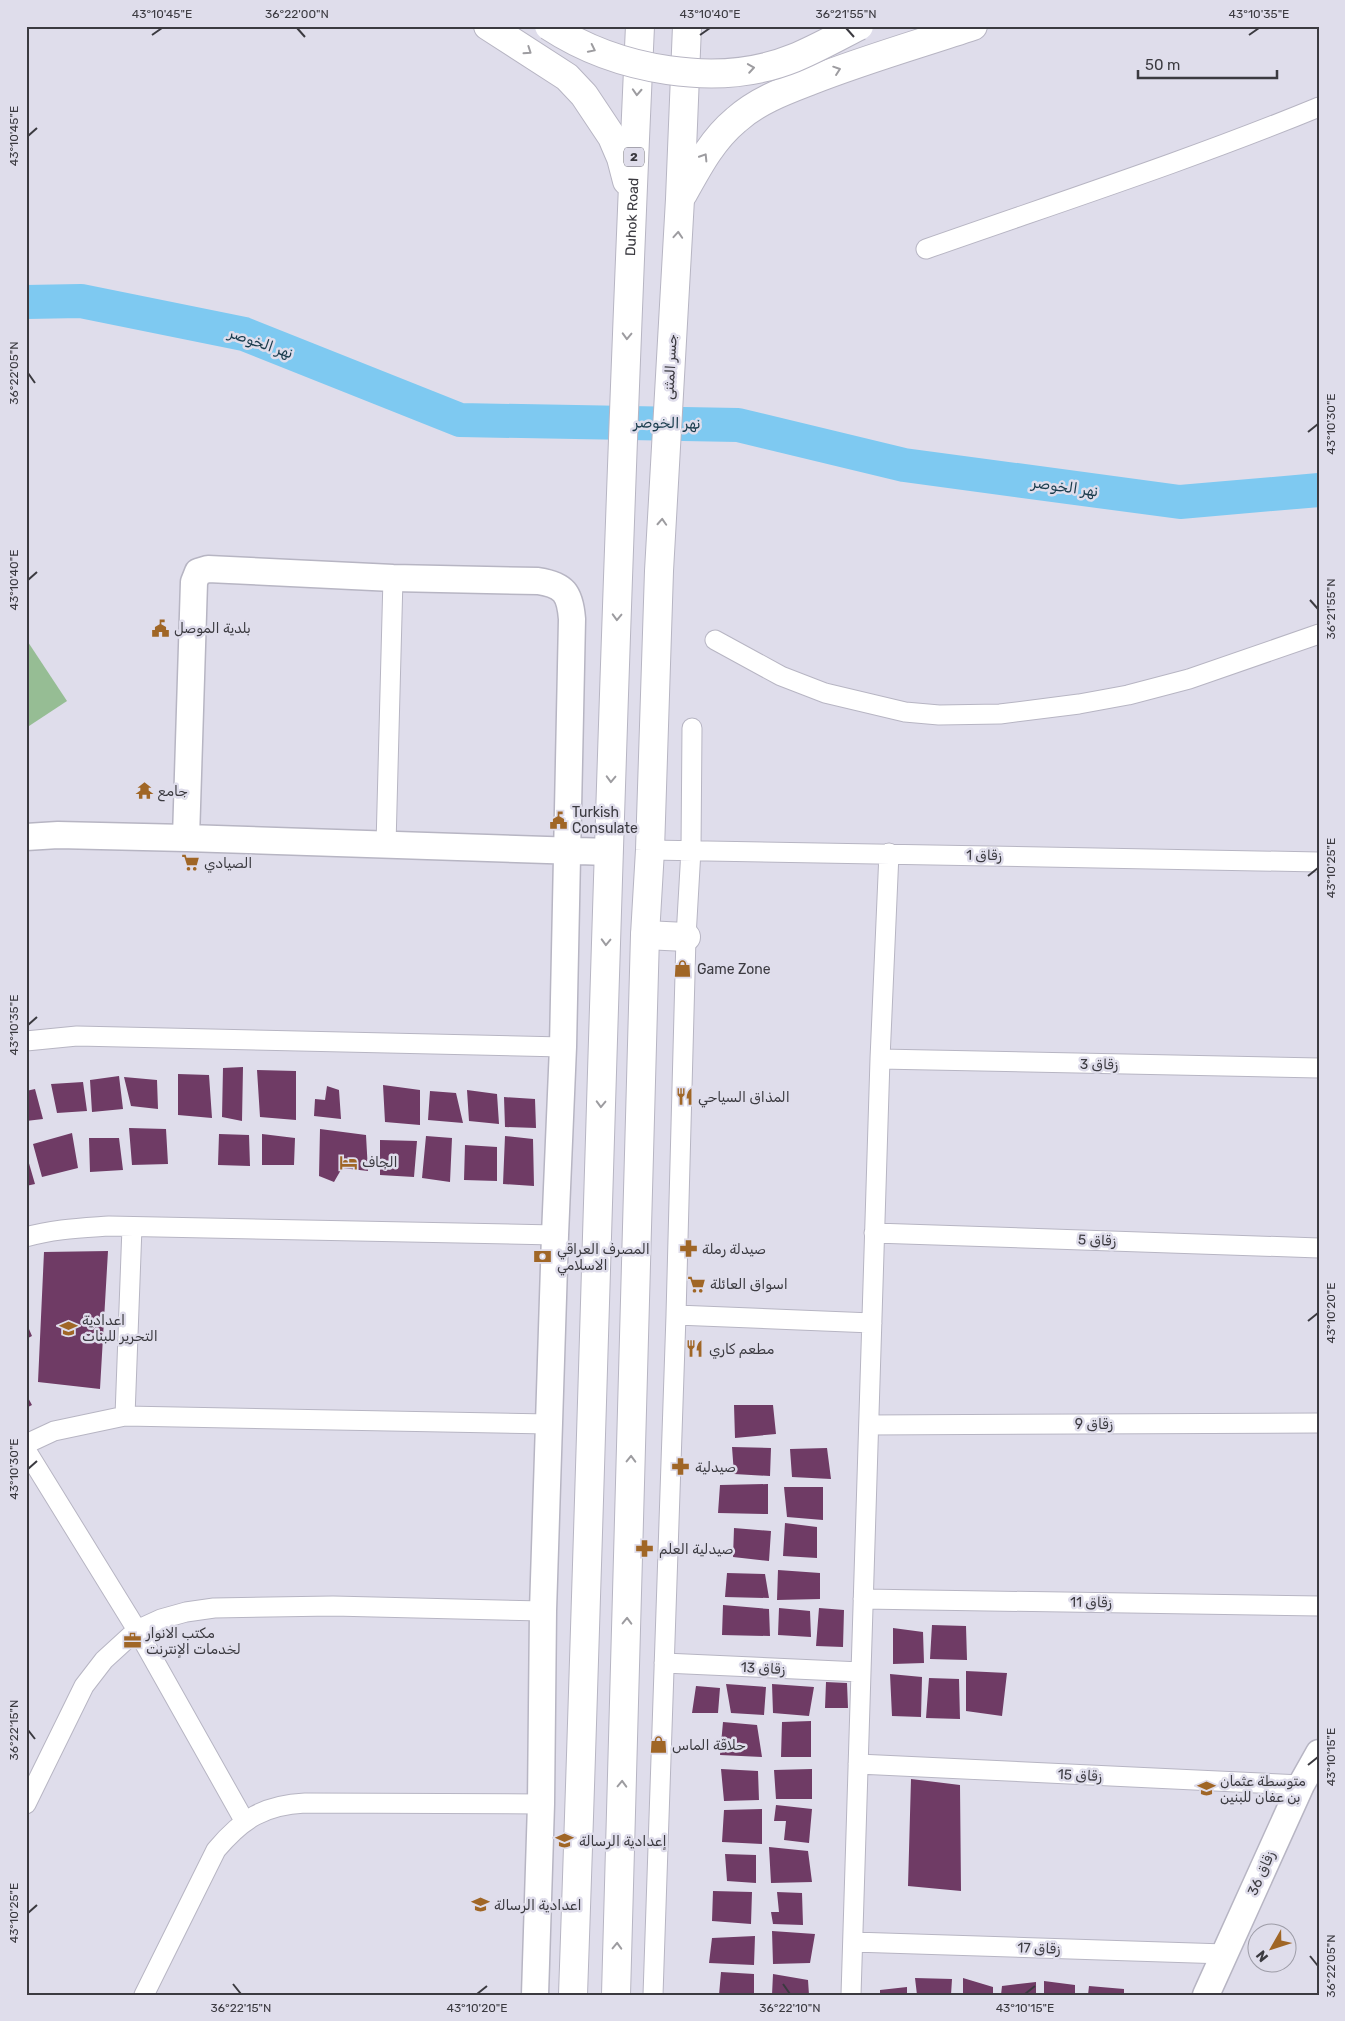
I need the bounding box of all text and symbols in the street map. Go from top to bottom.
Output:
text: 43°10'45"E [132,7,192,21]
text: 36°22'00"N [265,7,329,21]
text: 43°10'40"E [680,7,740,21]
text: 36°21'55"N [816,7,877,21]
text: 43°10'35"E [1229,7,1289,21]
one-way arrow [587,43,596,54]
one-way arrow [522,45,532,54]
scale bar [1138,48,1276,80]
text: 50 m [1145,56,1180,74]
one-way arrow [746,64,755,74]
one-way arrow [833,66,841,76]
one-way arrow [632,89,643,97]
text: 43°10'45"E [7,106,21,166]
road number: 2 [624,148,644,166]
one-way arrow [698,153,708,162]
street label: Duhok Road [622,177,642,257]
one-way arrow [672,231,683,239]
water label: نهر الخوصر [225,323,296,362]
one-way arrow [621,333,632,341]
street label: جسر المثنى [660,334,681,400]
text: 36°22'05"N [7,341,21,405]
text: 43°10'30"E [1324,393,1338,455]
water label: نهر الخوصر [632,413,701,433]
water label: نهر الخوصر [1029,473,1100,501]
one-way arrow [656,518,667,526]
text: 43°10'40"E [7,550,21,610]
text: 36°21'55"N [1324,579,1338,640]
one-way arrow [612,614,622,621]
public building icon: بلدية الموصل [150,618,170,638]
place label: بلدية الموصل [174,620,251,637]
one-way arrow [606,776,617,784]
temple icon: جامع [134,781,154,801]
place label: جامع [158,783,188,802]
place label: Turkish Consulate [572,804,638,837]
public building icon: Turkish Consulate [548,810,568,830]
text: 43°10'25"E [1324,838,1338,898]
street label: زقاق 1 [966,847,1002,864]
supermarket icon: الصيادي [180,853,200,873]
place label: الصيادي [204,855,252,873]
one-way arrow [601,938,612,946]
shop icon: Game Zone [673,959,693,979]
place label: Game Zone [697,961,771,978]
text: 43°10'35"E [7,995,21,1055]
street label: زقاق 3 [1080,1056,1118,1073]
restaurant icon: المذاق السياحي [674,1087,694,1107]
place label: المذاق السياحي [698,1089,790,1108]
one-way arrow [596,1101,607,1109]
hotel icon: الجاف [338,1152,358,1172]
place label: الجاف [362,1154,398,1171]
street label: زقاق 5 [1078,1231,1116,1250]
pharmacy icon: صيدلة رملة [678,1239,698,1259]
place label: المصرف العراقي الاسلامي [557,1241,650,1276]
place label: صيدلة رملة [702,1241,766,1258]
bank icon: المصرف العراقي الاسلامي [533,1247,553,1267]
supermarket icon: اسواق العائلة [686,1274,706,1294]
place label: اسواق العائلة [710,1276,788,1293]
text: 43°10'20"E [1324,1282,1338,1344]
place label: اعدادية التحرير للبنات [82,1312,158,1345]
school or university icon: اعدادية التحرير للبنات [58,1318,78,1338]
restaurant icon: مطعم كاري [685,1339,705,1359]
place label: مطعم كاري [709,1341,775,1359]
street label: زقاق 9 [1075,1416,1113,1433]
text: 43°10'30"E [7,1438,21,1500]
one-way arrow [626,1454,636,1462]
pharmacy icon: صيدلية [671,1457,691,1477]
place label: صيدلية [695,1459,736,1476]
pharmacy icon: صيدلية العلم [635,1539,655,1559]
place label: صيدلية العلم [659,1541,733,1558]
street label: زقاق 11 [1070,1594,1112,1611]
one-way arrow [622,1617,632,1624]
place label: مكتب الانوار لخدمات الإنترنت [145,1625,241,1658]
office icon: مكتب الانوار لخدمات الإنترنت [122,1631,142,1651]
street label: زقاق 13 [740,1659,786,1678]
text: 36°22'15"N [7,1700,21,1760]
text: 43°10'15"E [1324,1728,1338,1786]
shop icon: حلاقة الماس [648,1735,668,1755]
place label: حلاقة الماس [672,1737,746,1754]
street label: زقاق 15 [1057,1766,1103,1785]
place label: متوسطة عثمان بن عفان للبنين [1220,1773,1306,1806]
one-way arrow [617,1779,627,1787]
school or university icon: متوسطة عثمان بن عفان للبنين [1196,1779,1216,1799]
school or university icon: إعدادية الرسالة [555,1831,575,1851]
place label: إعدادية الرسالة [579,1833,666,1850]
street label: زقاق 36 [1244,1848,1279,1898]
text: 43°10'25"E [7,1883,21,1943]
school or university icon: اعدادية الرسالة [470,1895,490,1915]
place label: اعدادية الرسالة [494,1897,581,1914]
north arrow [1248,1924,1298,1974]
text: 36°22'05"N [1324,1934,1338,1998]
street label: زقاق 17 [1017,1939,1061,1958]
one-way arrow [612,1942,622,1950]
text: N [1253,1947,1272,1965]
text: 36°22'15"N [211,2001,271,2015]
text: 43°10'20"E [446,2001,508,2015]
text: 36°22'10"N [759,2001,821,2015]
text: 43°10'15"E [996,2001,1054,2015]

